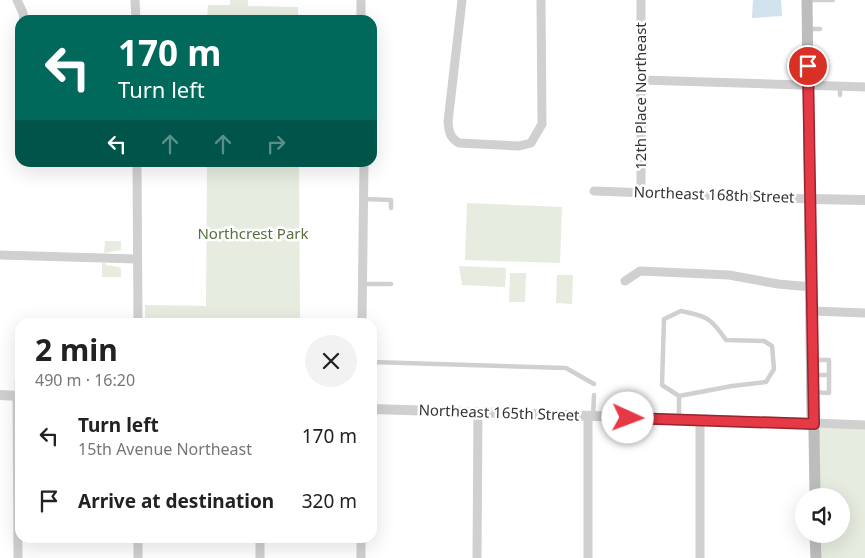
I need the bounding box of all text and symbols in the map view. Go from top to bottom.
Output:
street label: 12th Place Northeast [630,22,650,170]
text: 170 m [118,29,221,76]
icon: left [35,35,100,100]
pin [787,45,829,87]
icon: arrive [794,52,822,80]
text: Turn left [118,74,205,104]
icon: left [103,130,131,158]
icon: ahead [156,130,184,158]
icon: ahead [209,130,237,158]
icon: right [262,130,290,158]
street label: Northeast 168th Street [633,181,795,207]
park label: Northcrest Park [197,223,309,243]
text: 2 min [35,329,118,370]
button: close [305,335,357,387]
text: 490 m · 16:20 [35,369,135,391]
position arrow [601,391,653,443]
street label: Northeast 165th Street [418,399,580,425]
text: Turn left [78,412,159,438]
icon: left [35,422,63,450]
text: 170 m [302,423,357,449]
text: 15th Avenue Northeast [78,438,252,460]
icon: arrive [35,487,63,515]
text: Arrive at destination [78,488,274,514]
text: 320 m [302,488,357,514]
map controls [795,488,850,543]
button: sound [795,488,850,543]

